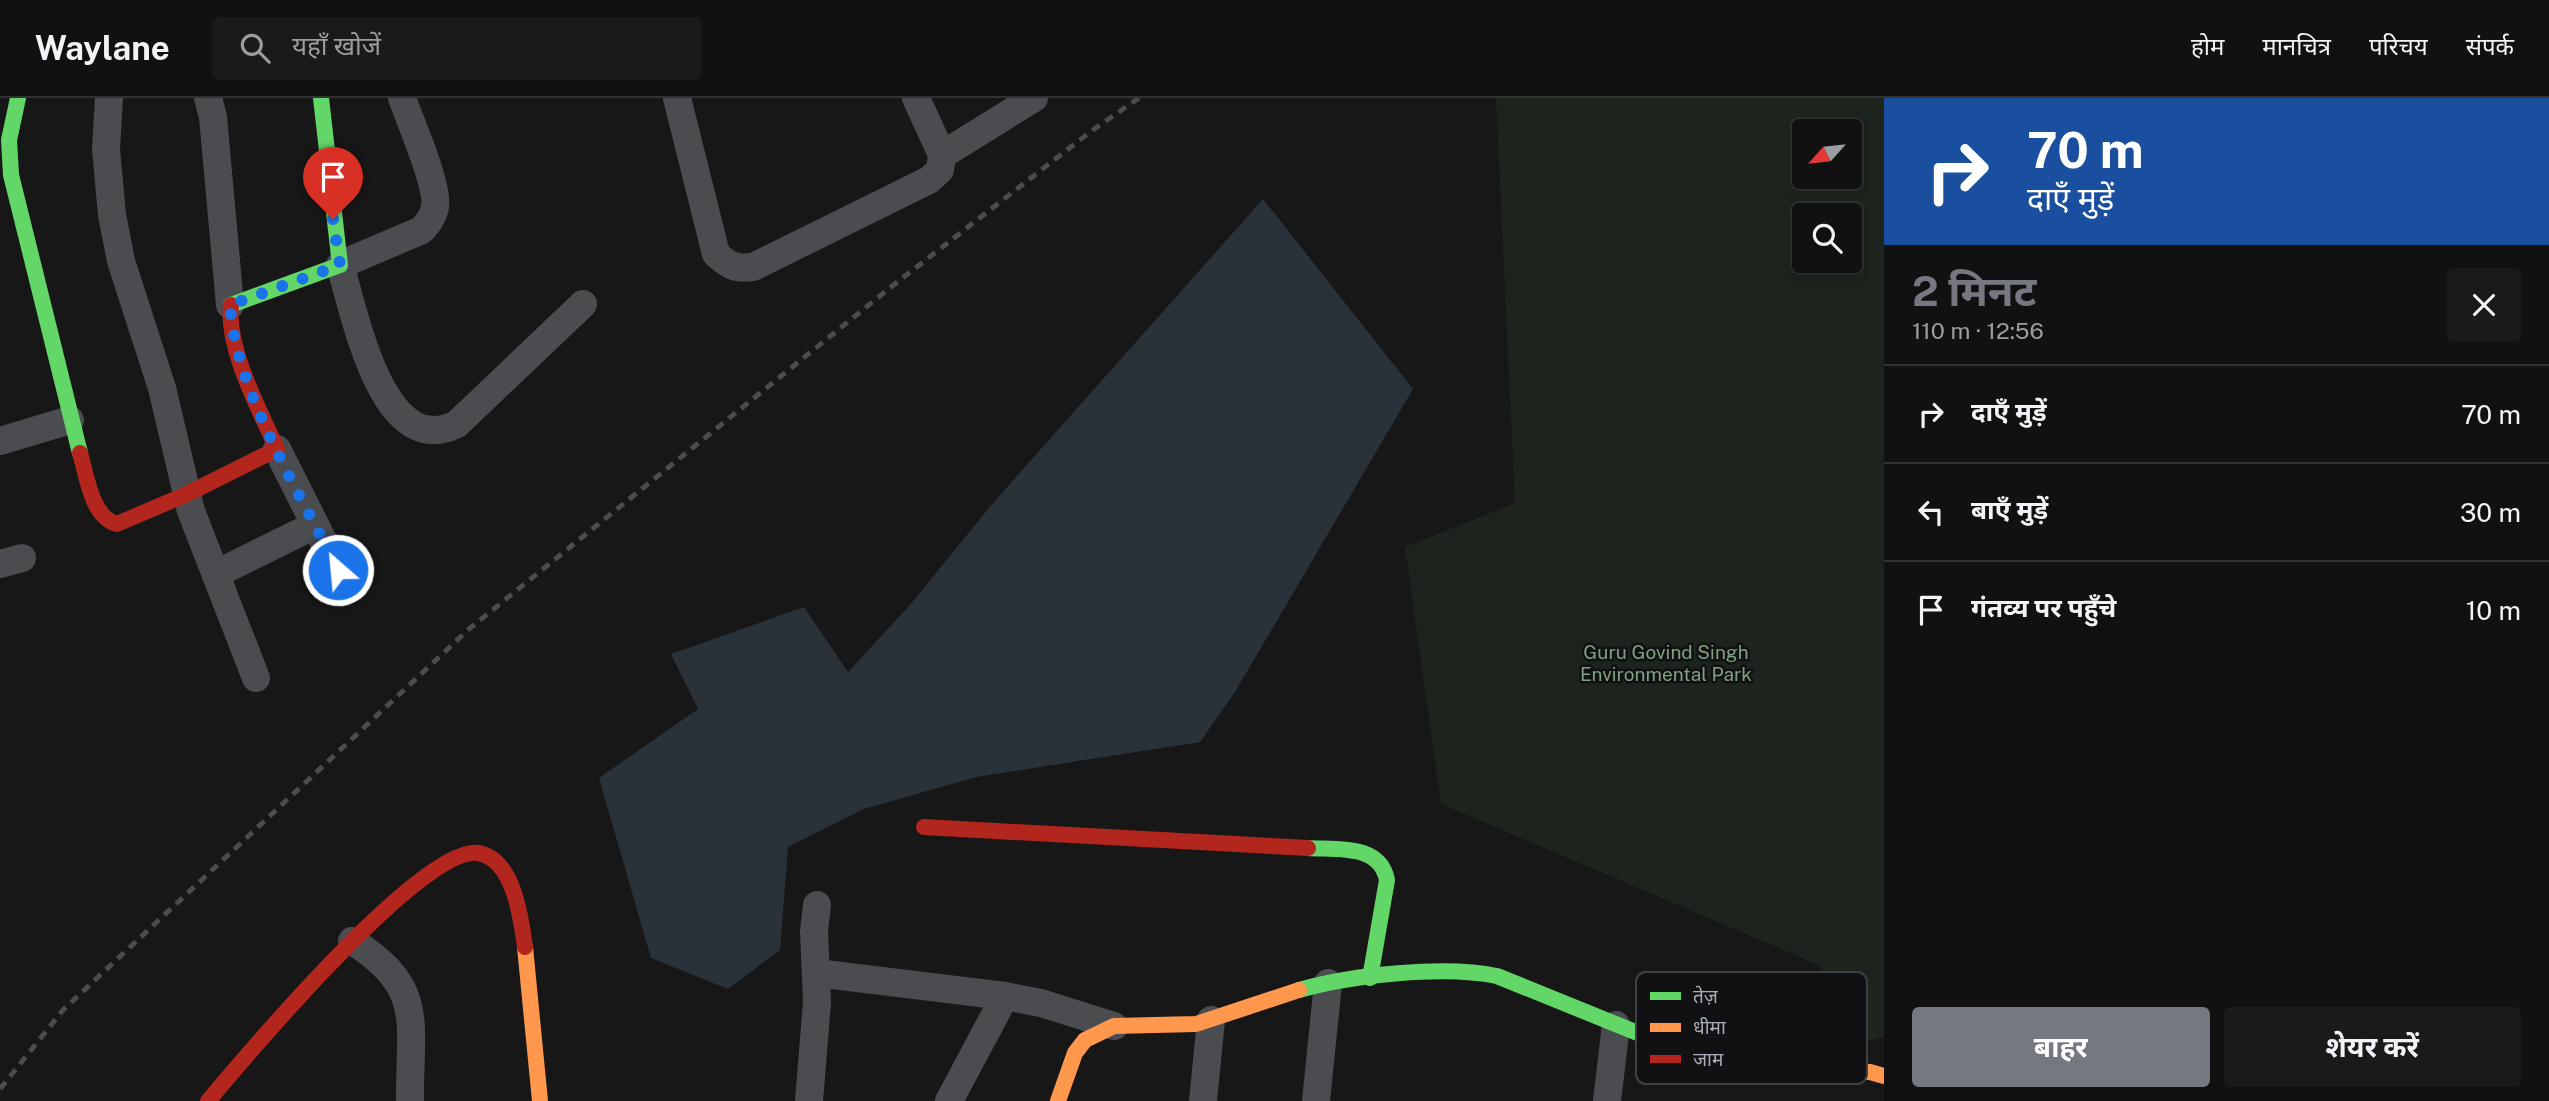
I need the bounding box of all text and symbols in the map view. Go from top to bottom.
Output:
search box [212,17,702,80]
text: Waylane [35,29,170,67]
icon: search [236,29,274,67]
text: यहाँ खोजें [292,30,381,61]
text: होम [2191,32,2224,60]
text: मानचित्र [2262,32,2331,60]
text: परिचय [2369,32,2428,60]
text: संपर्क [2466,32,2514,60]
north arrow [1792,119,1862,189]
map controls [1792,119,1862,273]
text: 70 m [2027,121,2144,179]
icon: right [1912,126,2003,217]
pin [303,147,363,219]
icon: arrive [314,158,352,196]
text: दाएँ मुड़ें [2027,180,2114,217]
button: search [1792,203,1862,273]
text: 2 मिनट [1912,266,2036,315]
button: close [2447,268,2521,342]
text: 110 m · 12:56 [1912,317,2044,344]
icon: right [1912,395,1950,433]
text: दाएँ मुड़ें [1971,396,2047,427]
text: 70 m [2461,399,2521,430]
icon: left [1912,493,1950,531]
text: बाएँ मुड़ें [1971,494,2048,525]
text: 30 m [2460,497,2521,528]
position arrow [301,533,375,607]
icon: arrive [1912,591,1950,629]
text: गंतव्य पर पहुँचे [1971,592,2116,623]
text: 10 m [2466,595,2521,626]
park label: Guru Govind Singh Environmental Park [1580,641,1752,685]
legend [1636,972,1867,1084]
text: तेज़ [1693,985,1719,1007]
button: बाहर [1912,1007,2210,1087]
button: शेयर करें [2224,1007,2521,1087]
text: धीमा [1693,1016,1727,1038]
text: जाम [1693,1048,1724,1070]

